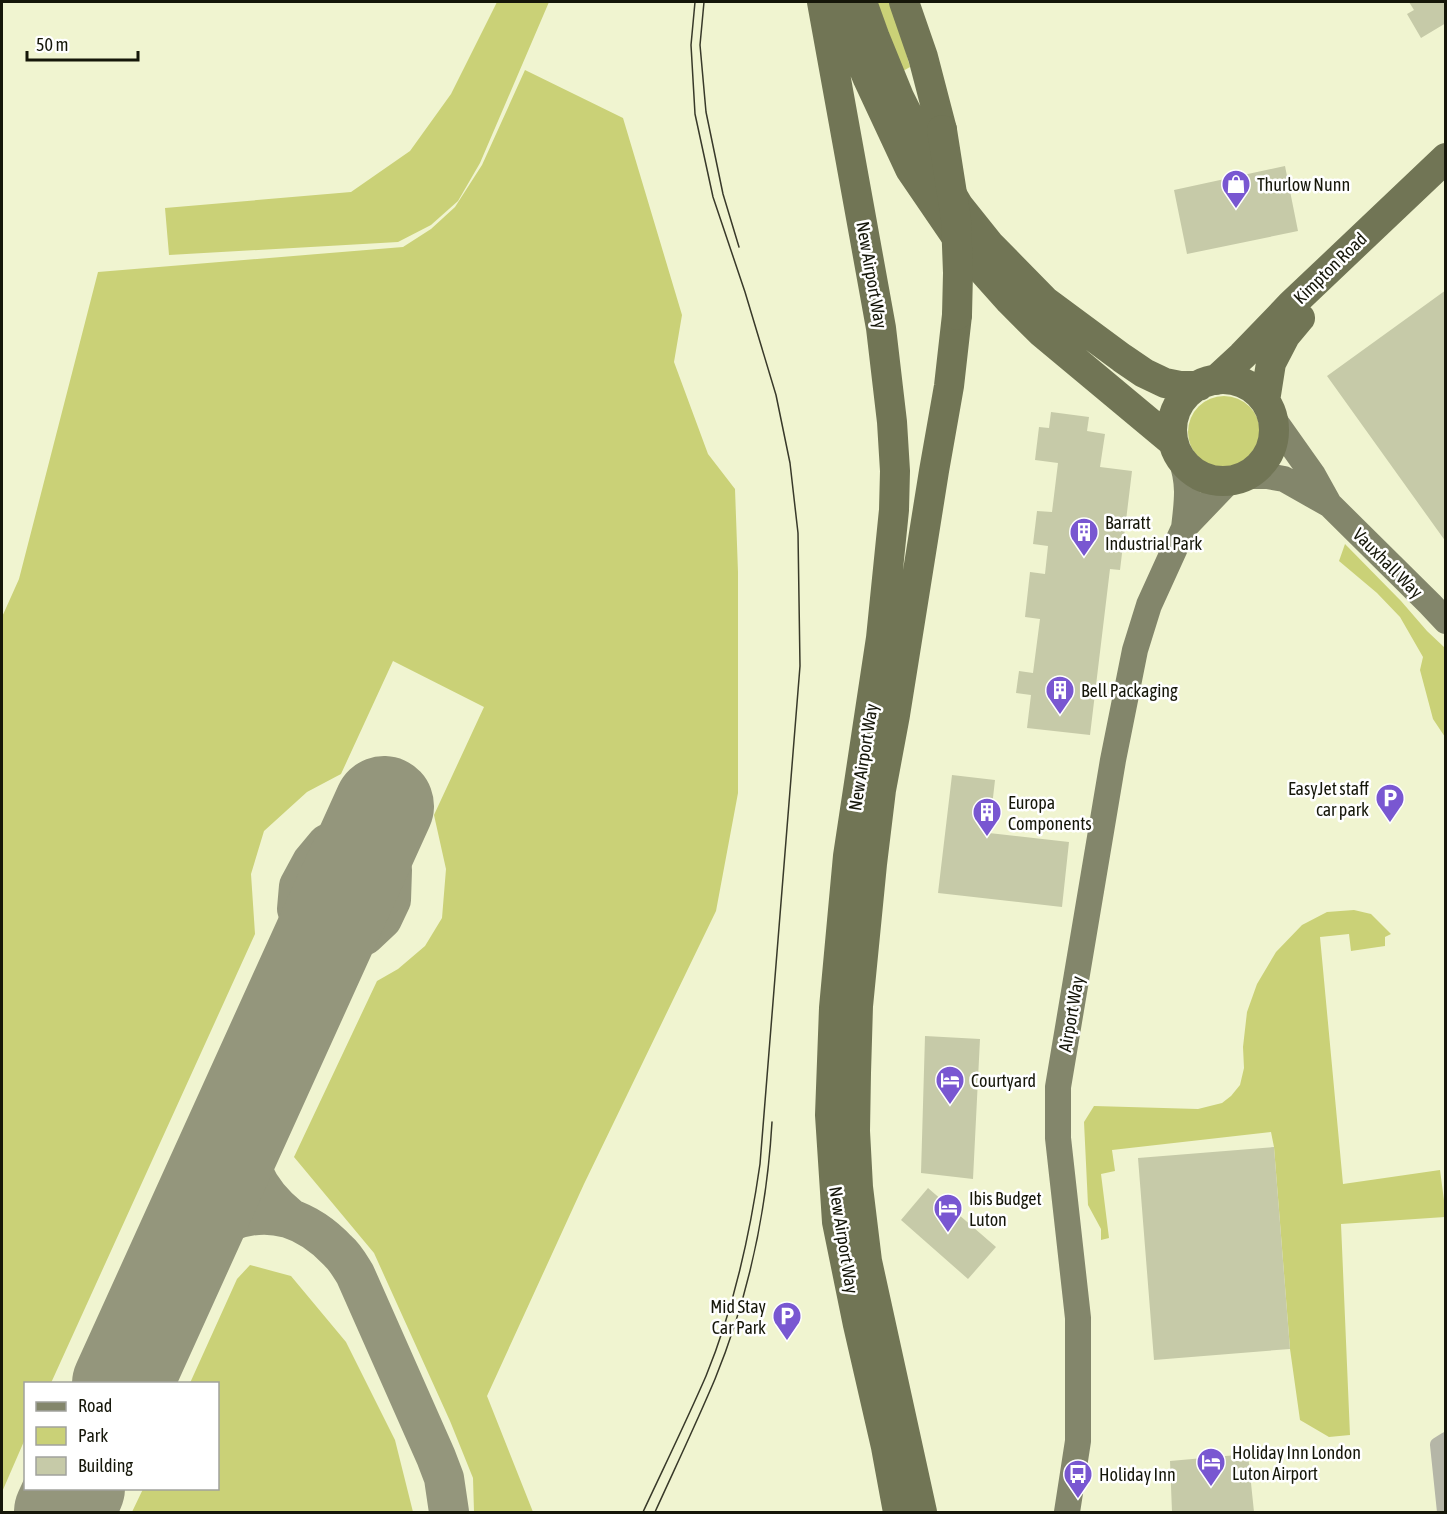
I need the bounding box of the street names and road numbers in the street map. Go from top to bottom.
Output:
street label: New Airport Way [852,220,892,330]
street label: Kimpton Road [1289,228,1371,308]
street label: Vauxhall Way [1349,524,1427,602]
street label: New Airport Way [844,702,882,812]
street label: Airport Way [1054,975,1088,1053]
street label: New Airport Way [825,1185,863,1295]

